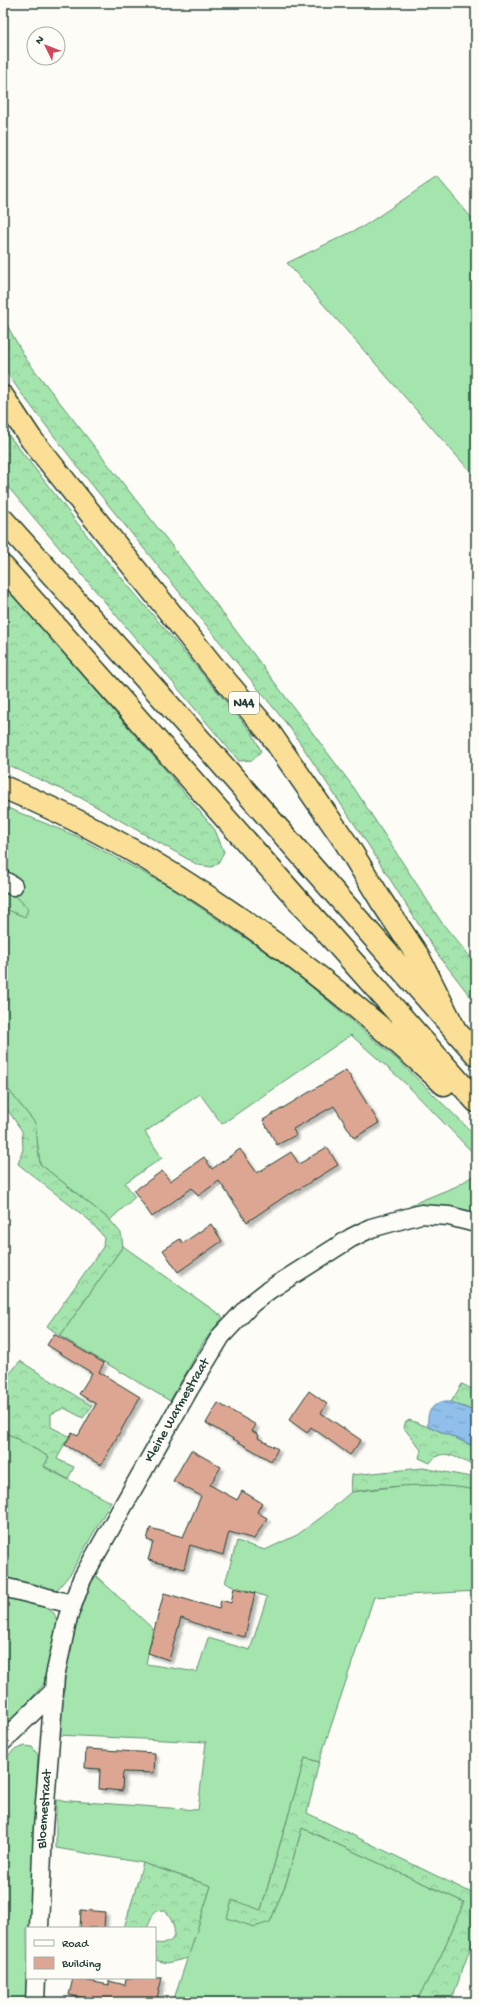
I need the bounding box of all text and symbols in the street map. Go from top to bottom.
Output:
north arrow [26,26,66,66]
text: N [33,34,47,47]
road number: N44 [229,692,259,714]
street label: Kleine Warmestraat [141,1354,215,1466]
street label: Bloemestraat [34,1768,56,1850]
legend [26,1927,156,1979]
text: Road [62,1938,89,1952]
text: Building [61,1958,101,1972]

